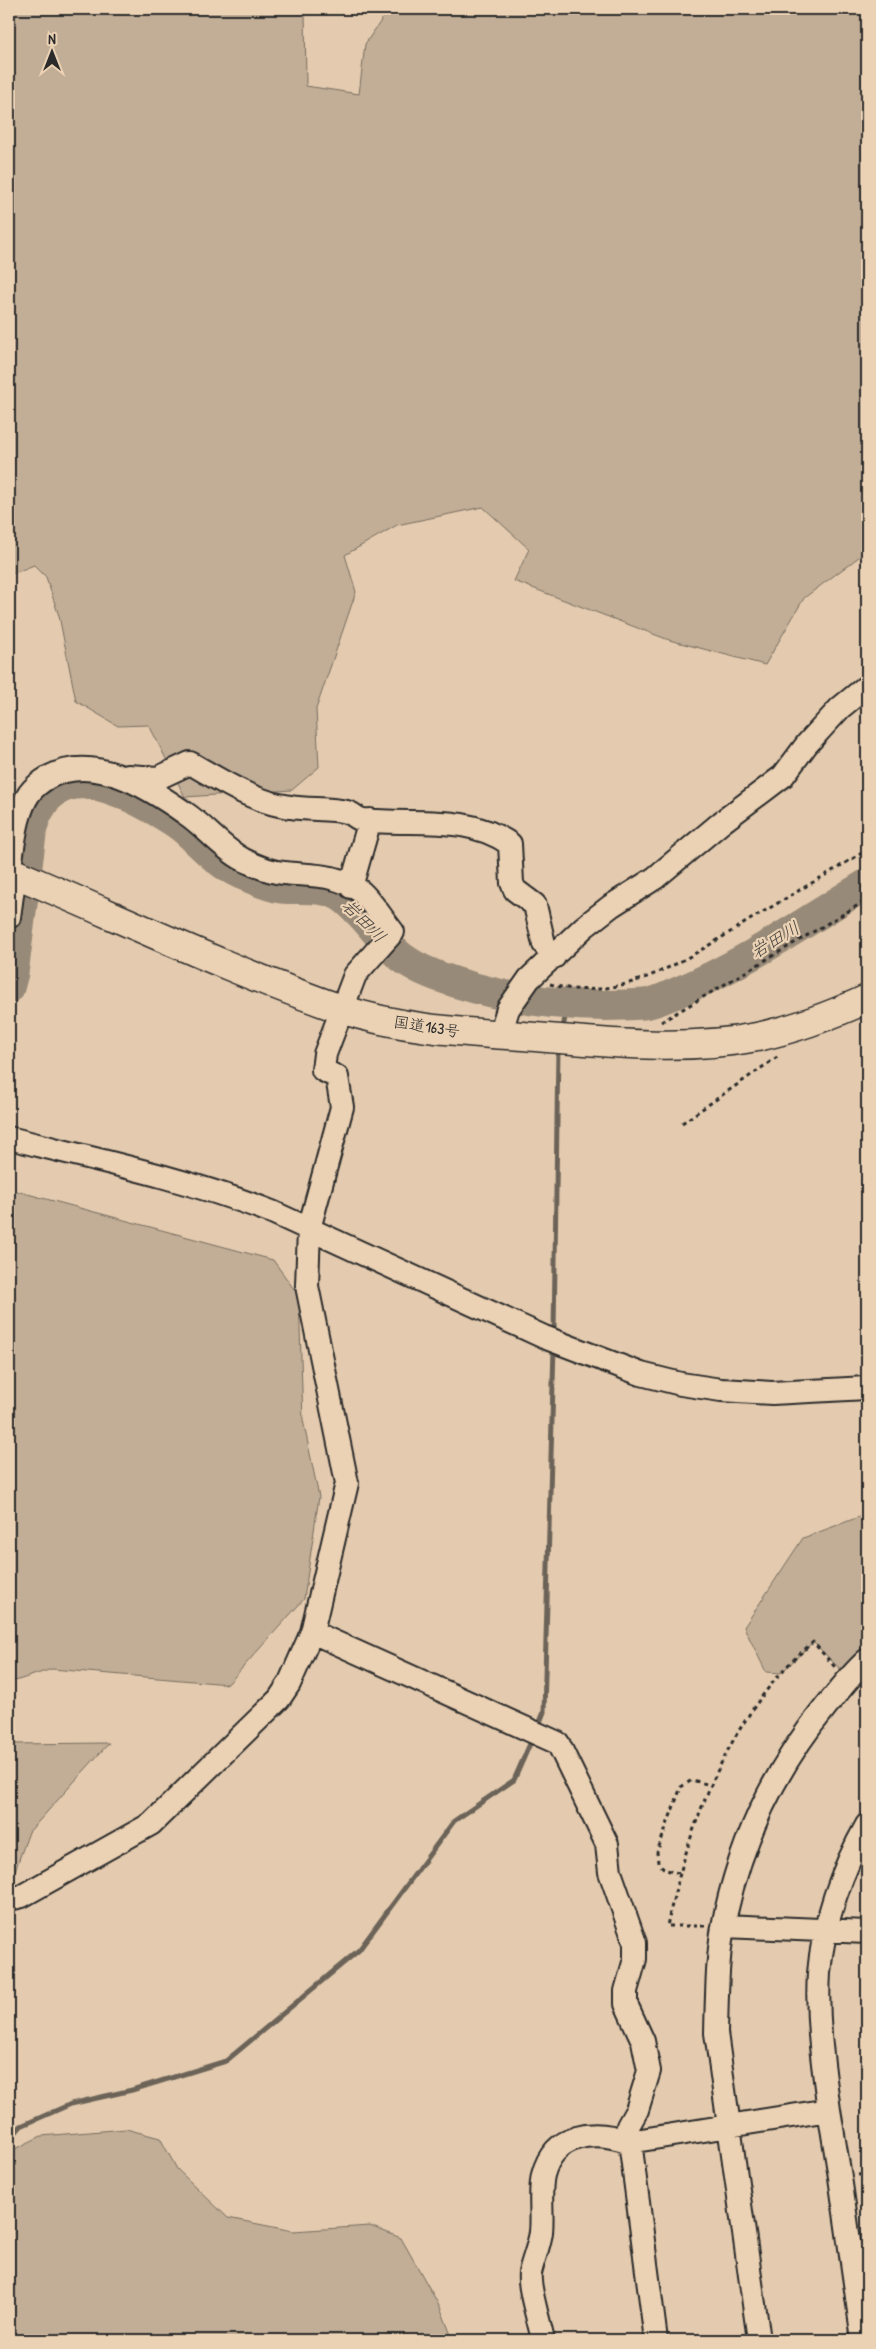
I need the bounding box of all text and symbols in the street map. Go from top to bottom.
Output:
north arrow [28,28,78,78]
text: N [48,29,56,48]
water label: 岩田川 [336,893,392,949]
water label: 岩田川 [745,915,804,964]
street label: 国道163号 [392,1010,462,1042]

